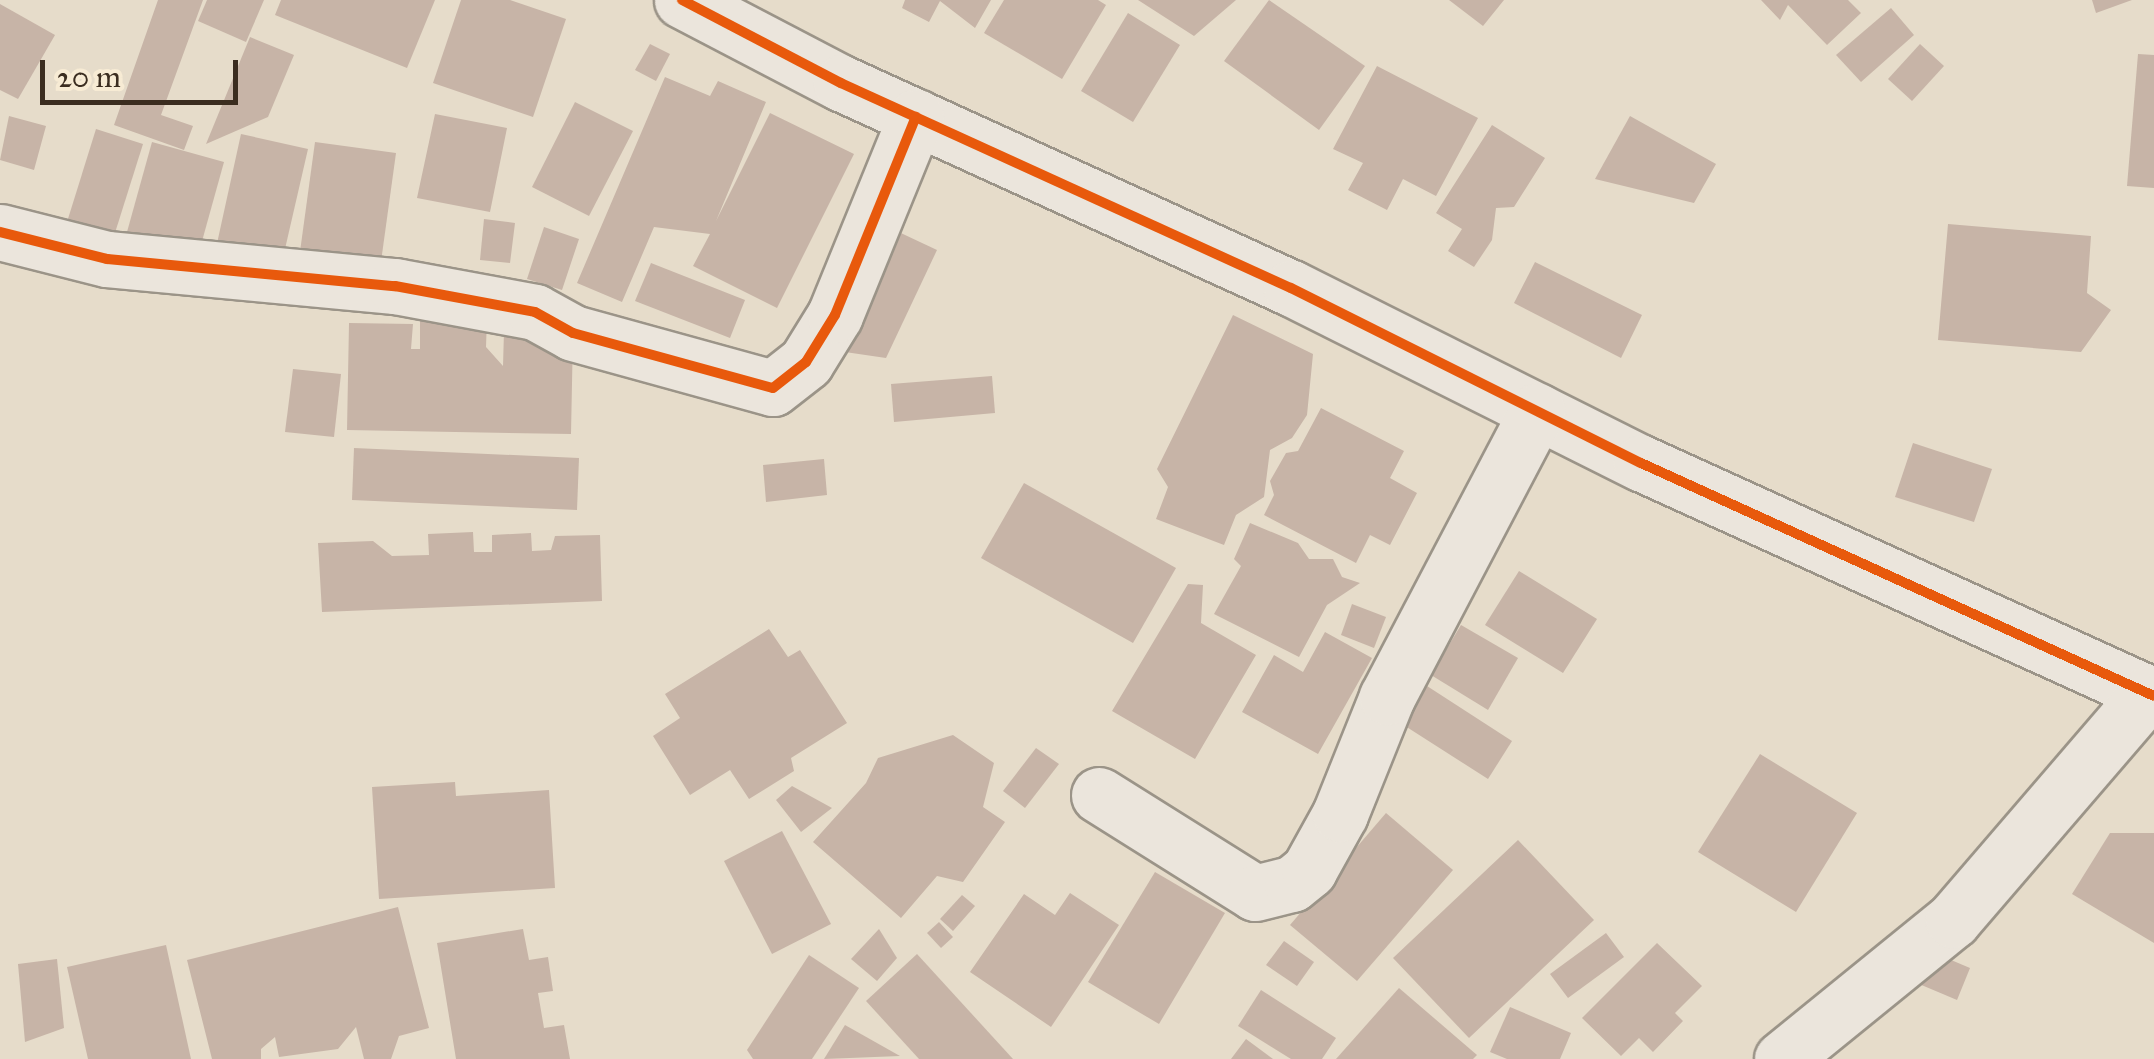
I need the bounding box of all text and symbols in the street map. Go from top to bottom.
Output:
scale bar [45,40,242,102]
text: 20 m [57,59,121,95]

